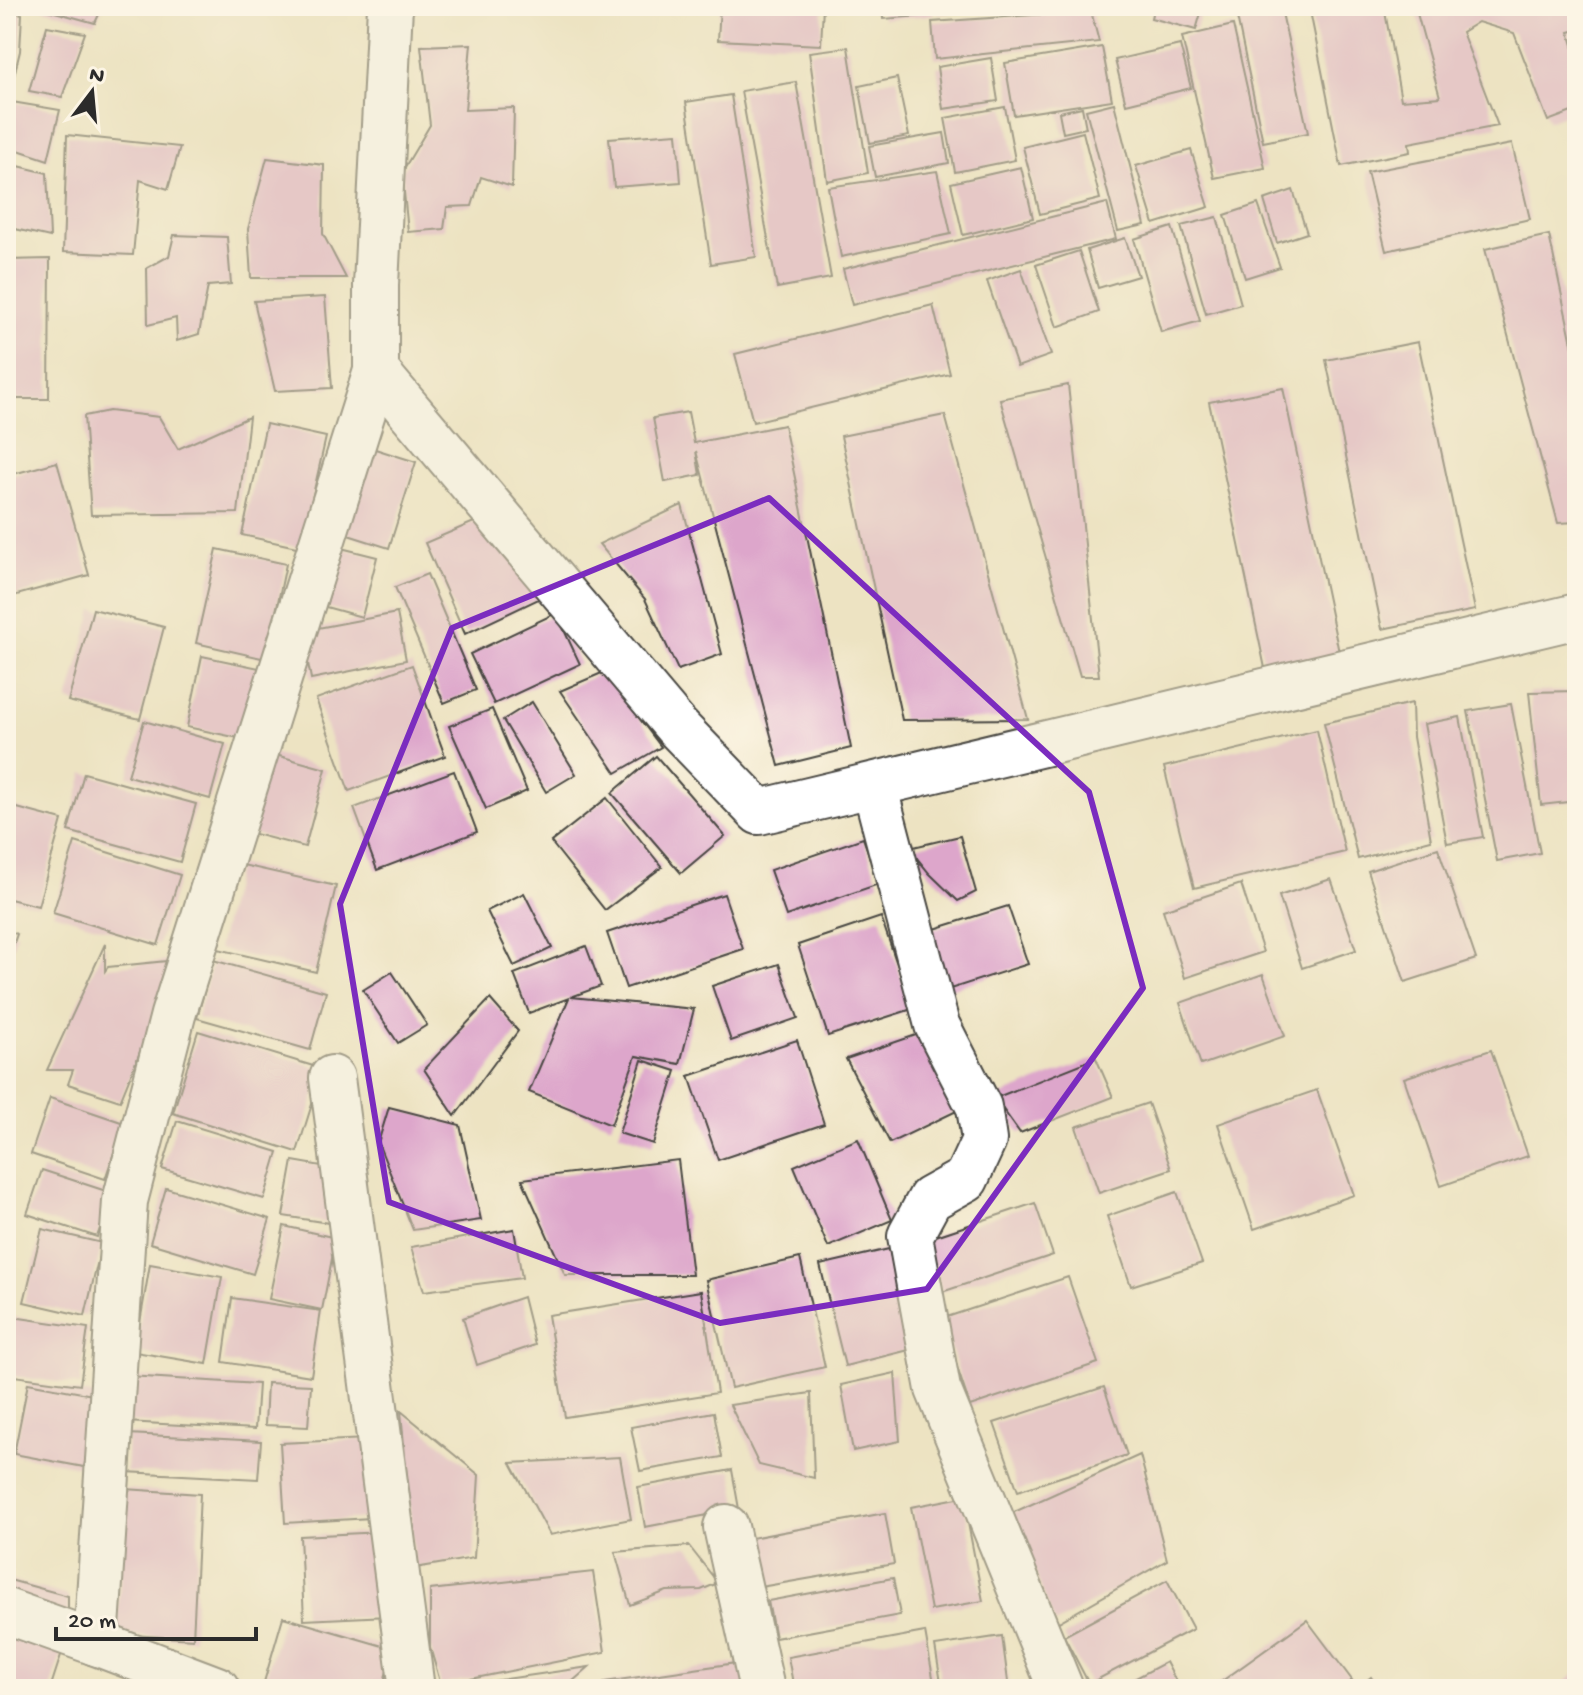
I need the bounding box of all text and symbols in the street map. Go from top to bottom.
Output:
north arrow [52,52,132,132]
text: N [86,62,107,91]
scale bar [56,1591,256,1641]
text: 20 m [68,1608,116,1637]

